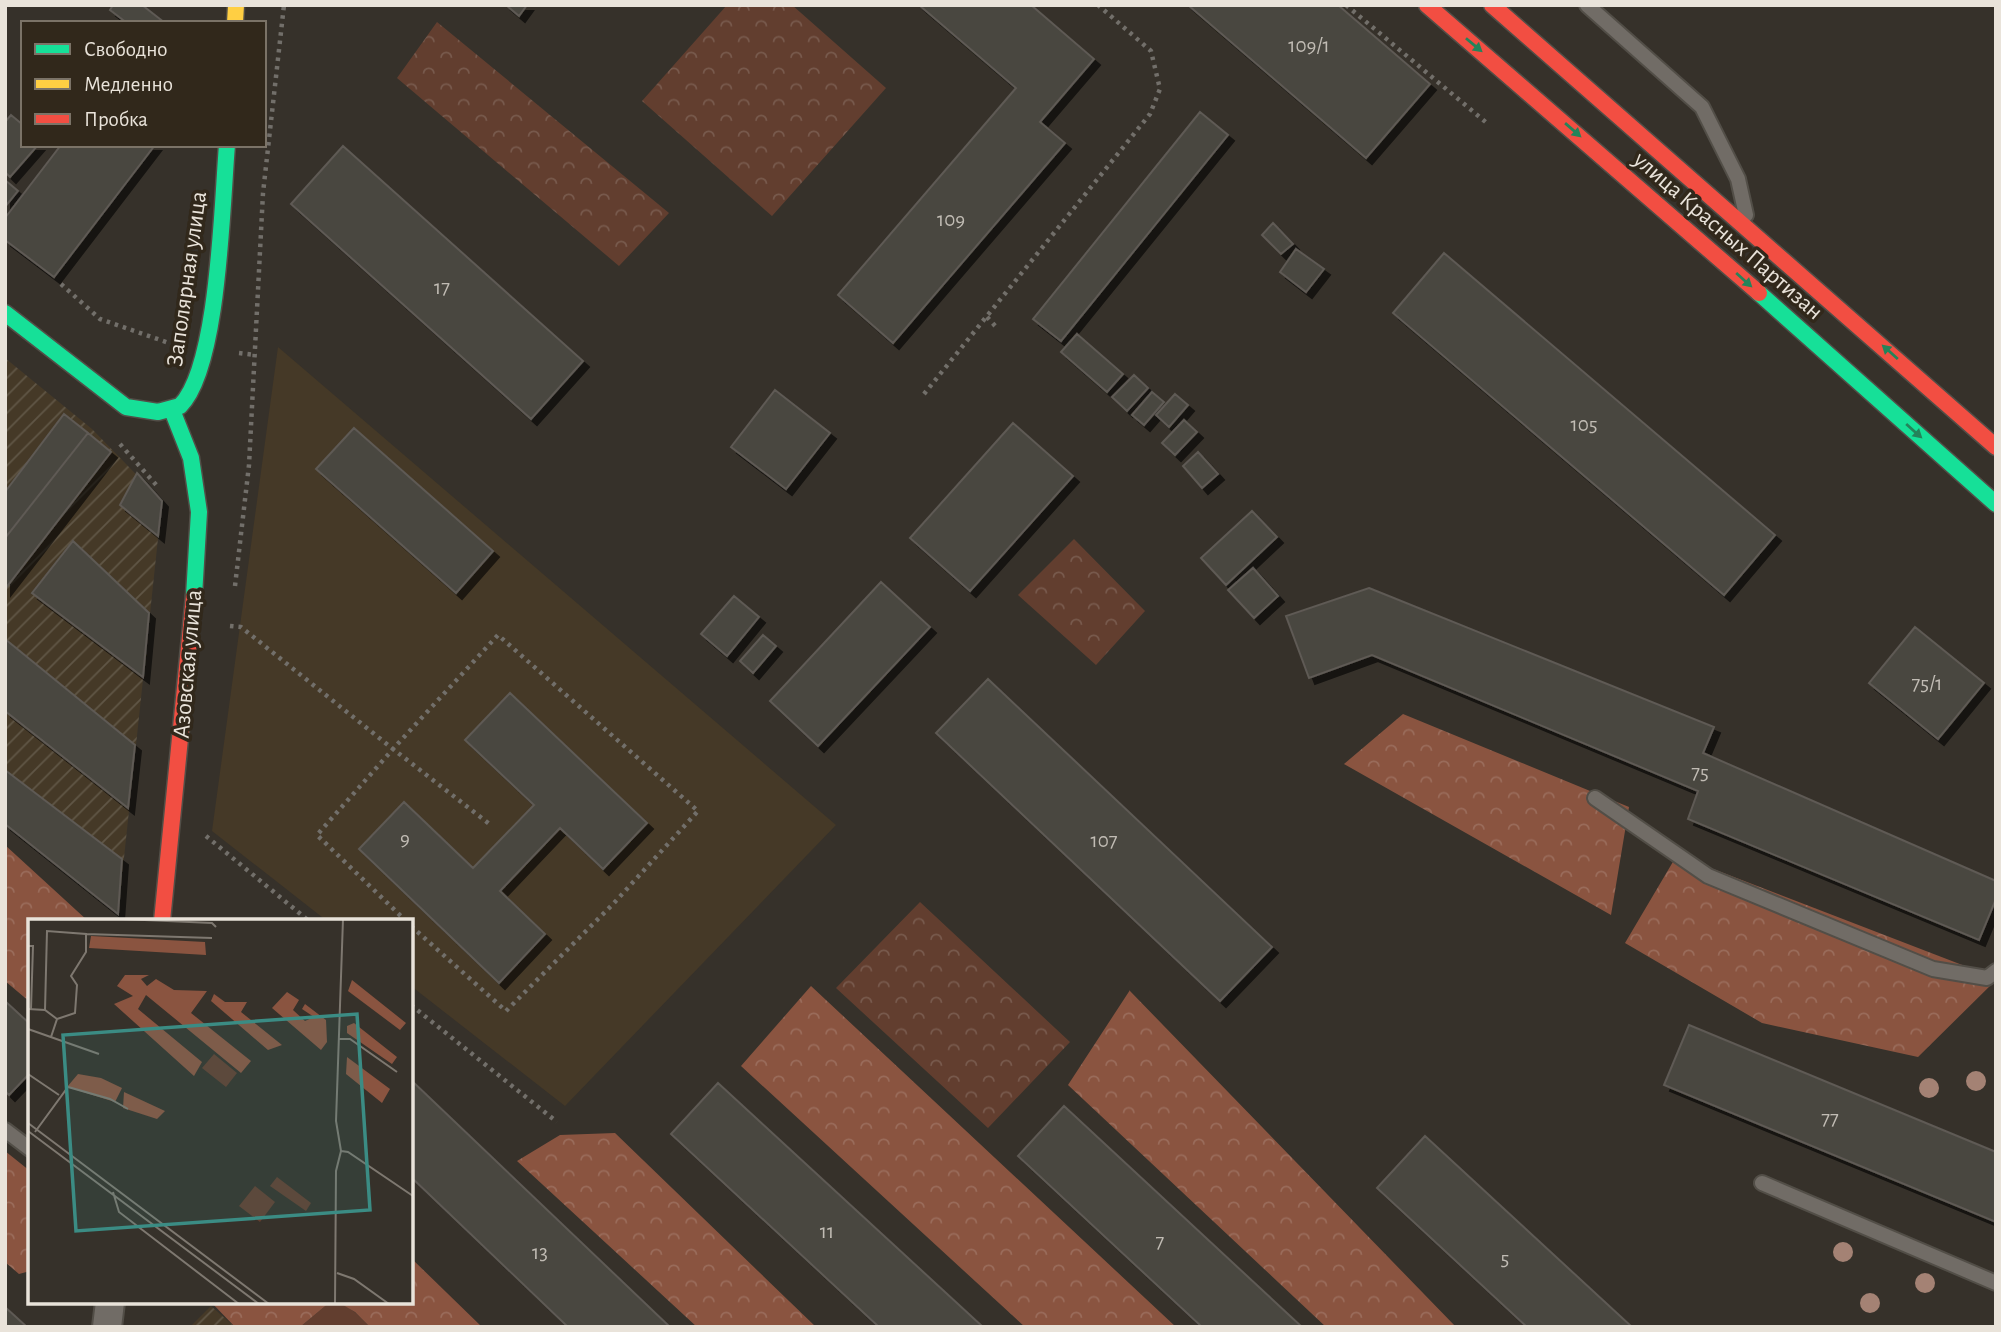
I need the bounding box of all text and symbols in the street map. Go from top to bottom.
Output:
legend [21,21,266,147]
house number: 109/1 [1288,35,1330,56]
one-way arrow [1465,37,1483,53]
text: Свободно [84,39,168,60]
text: Медленно [84,74,173,95]
text: Пробка [84,109,148,130]
one-way arrow [1564,122,1582,138]
street label: улица Красных Партизан [1628,147,1827,325]
street label: Заполярная улица [163,190,211,368]
house number: 109 [937,209,965,230]
one-way arrow [1735,272,1753,288]
house number: 17 [434,277,450,298]
one-way arrow [1882,345,1899,361]
house number: 105 [1570,414,1598,435]
one-way arrow [1905,423,1923,439]
street label: Азовская улица [170,589,206,739]
house number: 75/1 [1912,673,1942,694]
house number: 75 [1691,762,1709,783]
house number: 9 [400,828,410,849]
house number: 107 [1090,830,1118,851]
inset map [28,919,413,1304]
house number: 77 [1821,1108,1839,1129]
house number: 11 [820,1221,834,1242]
house number: 7 [1156,1231,1165,1252]
house number: 13 [532,1242,548,1263]
house number: 5 [1501,1248,1509,1269]

